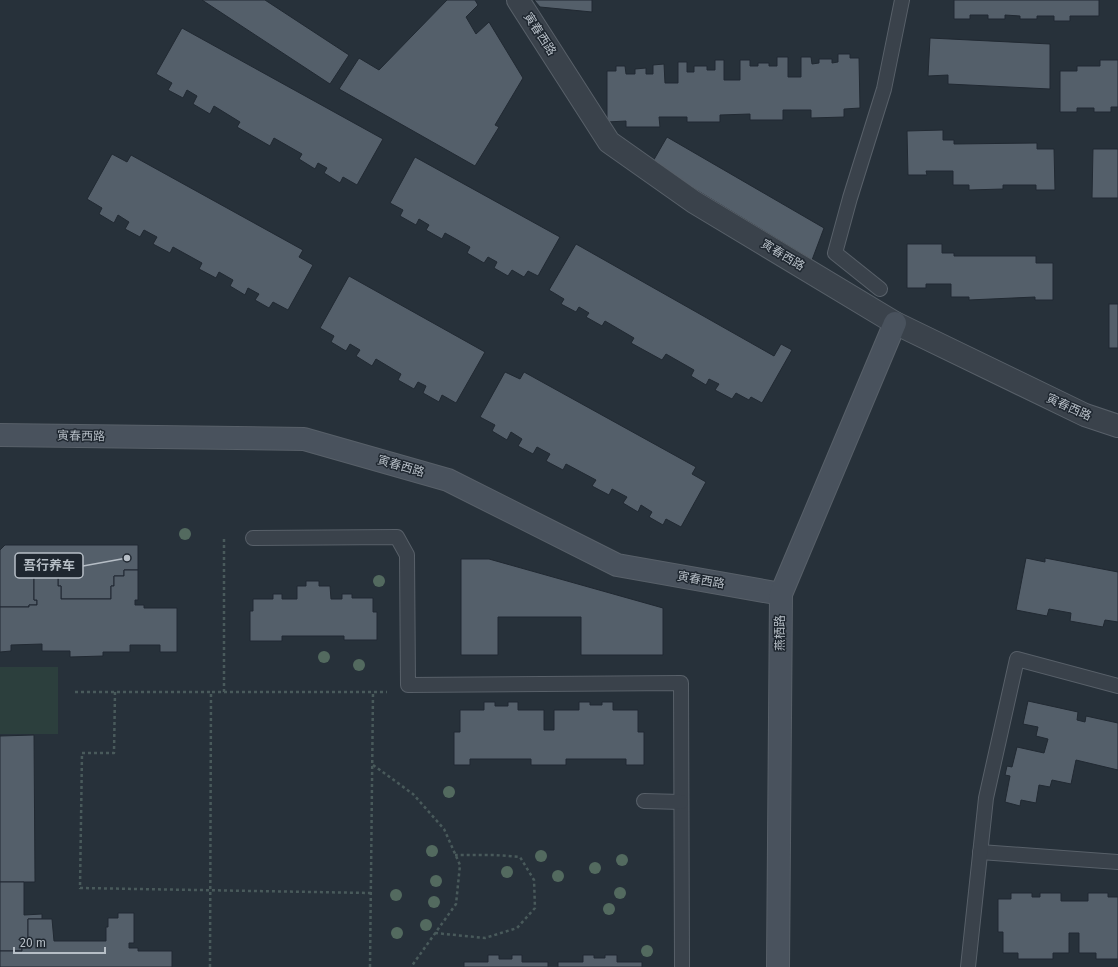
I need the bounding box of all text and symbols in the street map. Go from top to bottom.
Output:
street label: 寅春西路 [521,10,559,58]
street label: 寅春西路 [759,237,807,273]
street label: 寅春西路 [1044,391,1094,423]
street label: 寅春西路 [57,429,105,443]
street label: 寅春西路 [376,453,426,479]
callout: 吾行养车 [15,553,83,578]
text: 吾行养车 [23,558,75,573]
street label: 寅春西路 [676,569,726,591]
street label: 燕栖路 [773,615,787,651]
scale bar [14,929,105,955]
text: 20 m [20,936,46,950]

